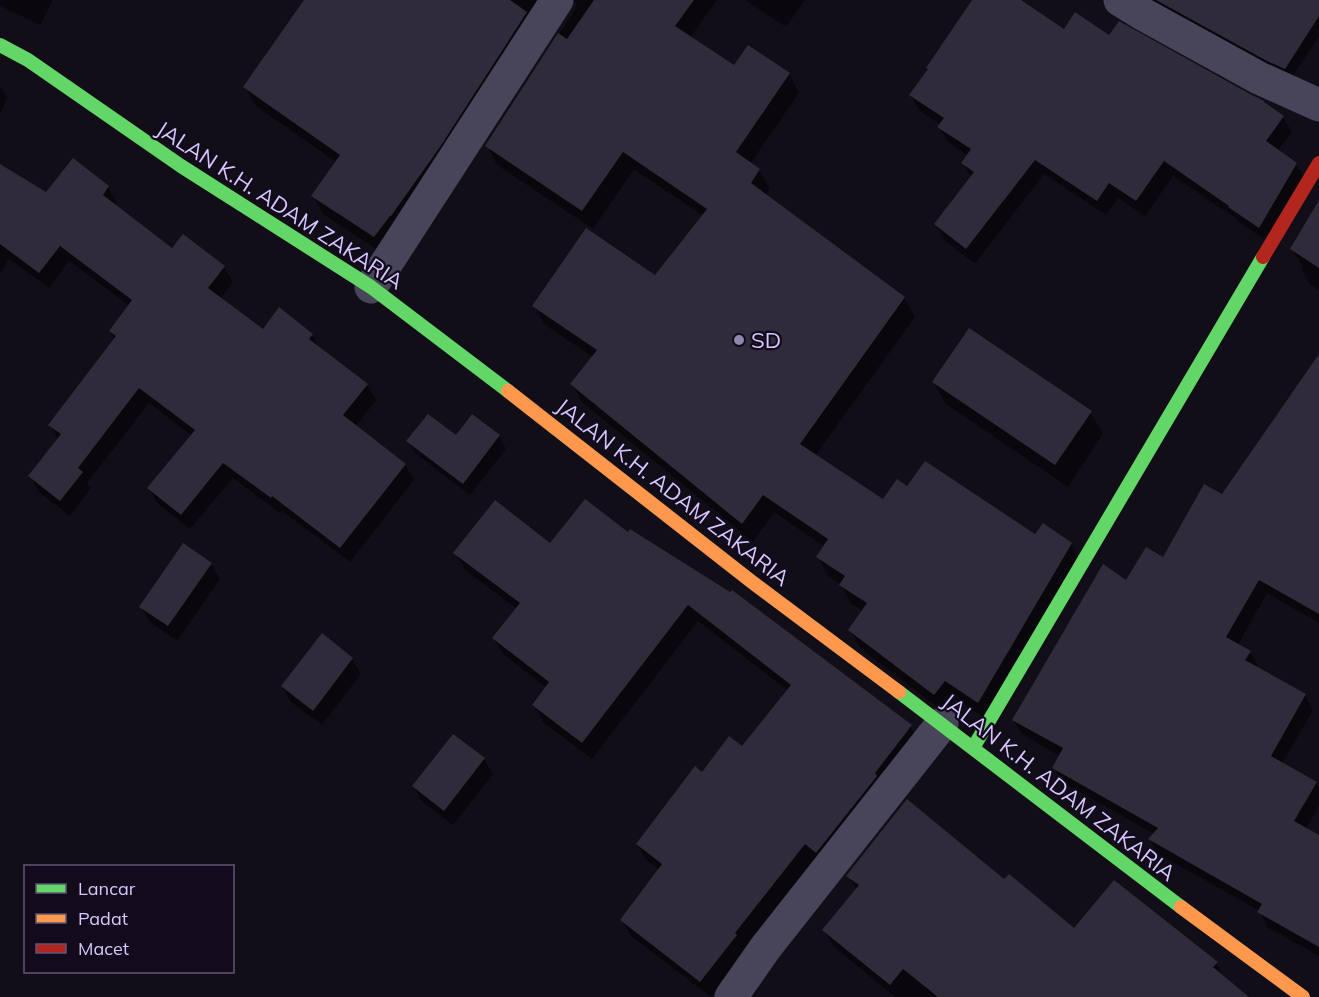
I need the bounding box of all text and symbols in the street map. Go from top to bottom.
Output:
street label: JALAN K.H. ADAM ZAKARIA [151,115,409,295]
place label: SD [751,326,781,354]
marker: SD [732,333,746,347]
street label: JALAN K.H. ADAM ZAKARIA [551,392,795,592]
street label: JALAN K.H. ADAM ZAKARIA [937,687,1181,887]
legend [24,865,234,973]
text: Lancar [78,877,136,900]
text: Padat [78,907,128,930]
text: Macet [78,937,129,960]

